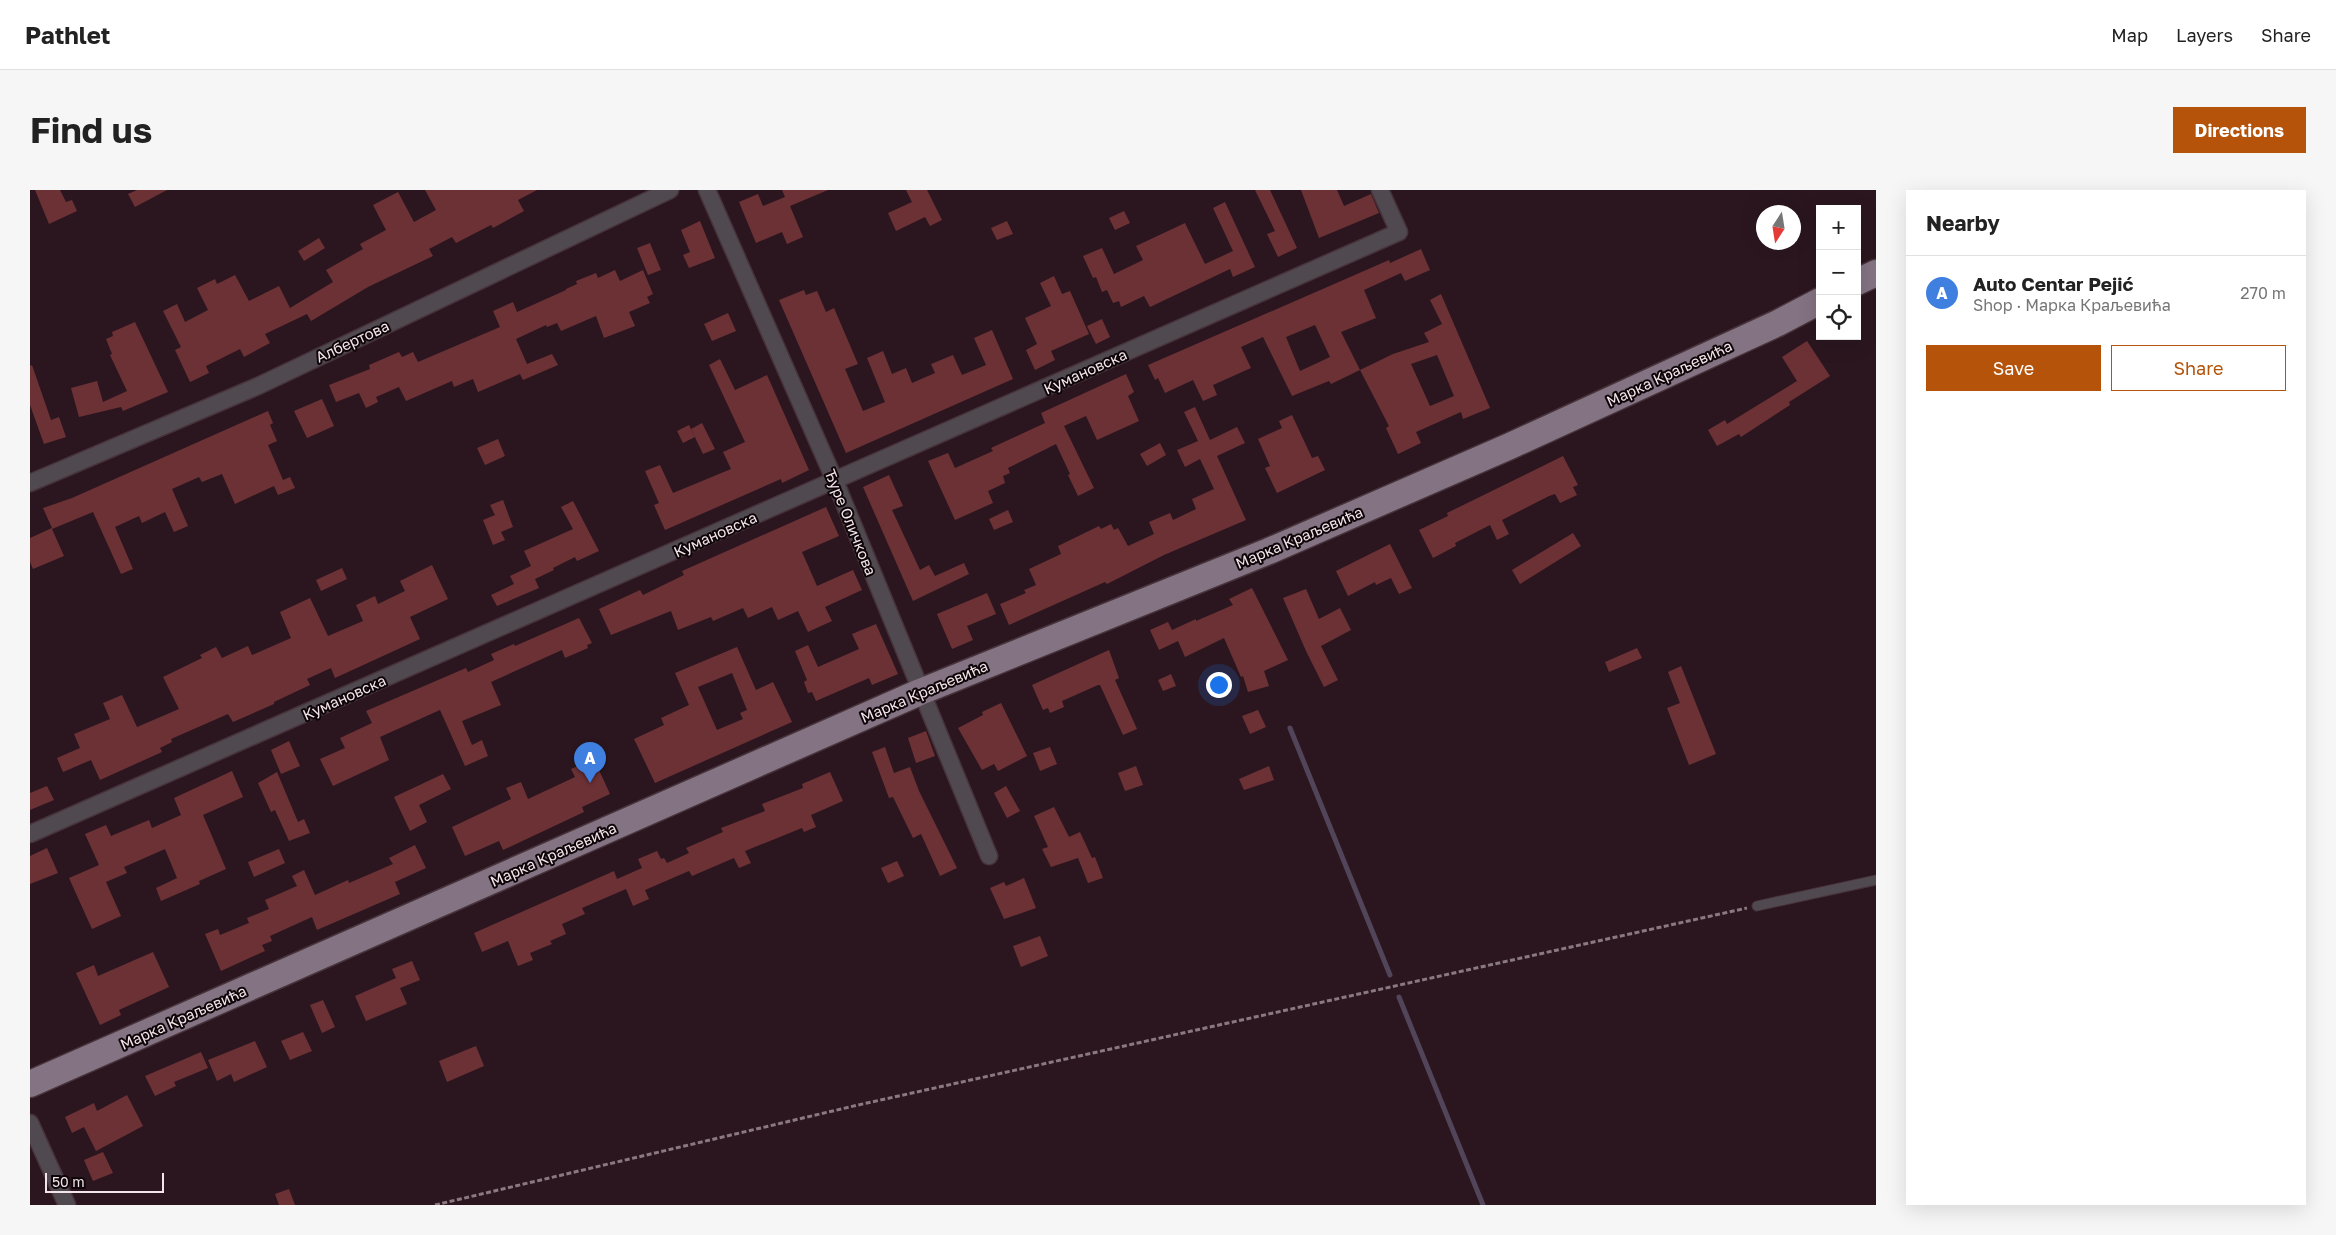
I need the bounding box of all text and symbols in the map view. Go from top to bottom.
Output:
text: Pathlet [25,20,110,49]
text: Map [2111,24,2148,46]
text: Layers [2176,24,2233,46]
text: Share [2261,24,2311,46]
button: Directions [2173,107,2306,153]
text: Find us [30,109,152,151]
north arrow [1756,205,1801,250]
map controls [1816,205,1861,340]
button: + [1816,205,1861,250]
text: Nearby [1926,210,2000,236]
button: − [1816,250,1861,295]
text: Auto Centar Pejić [1973,272,2133,295]
text: A [1936,283,1948,303]
text: 270 m [2240,283,2286,303]
button: locate [1816,295,1861,340]
text: Shop · Марка Краљевића [1973,295,2171,315]
street label: Албертова [312,316,392,366]
street label: Марка Краљевића [1603,336,1735,410]
street label: Кумановска [1041,345,1129,397]
button: Save [1926,345,2101,391]
button: Share [2111,345,2286,391]
street label: Ђуре Оличкова [821,466,881,578]
street label: Марка Краљевића [1233,502,1365,572]
street label: Кумановска [671,508,759,560]
street label: Марка Краљевића [858,656,990,726]
street label: Кумановска [300,671,388,723]
your location [1206,672,1232,698]
pin: A [574,742,606,783]
street label: Марка Краљевића [487,818,619,890]
street label: Марка Краљевића [117,981,249,1053]
scale bar [45,1170,164,1193]
text: 50 m [52,1173,85,1190]

